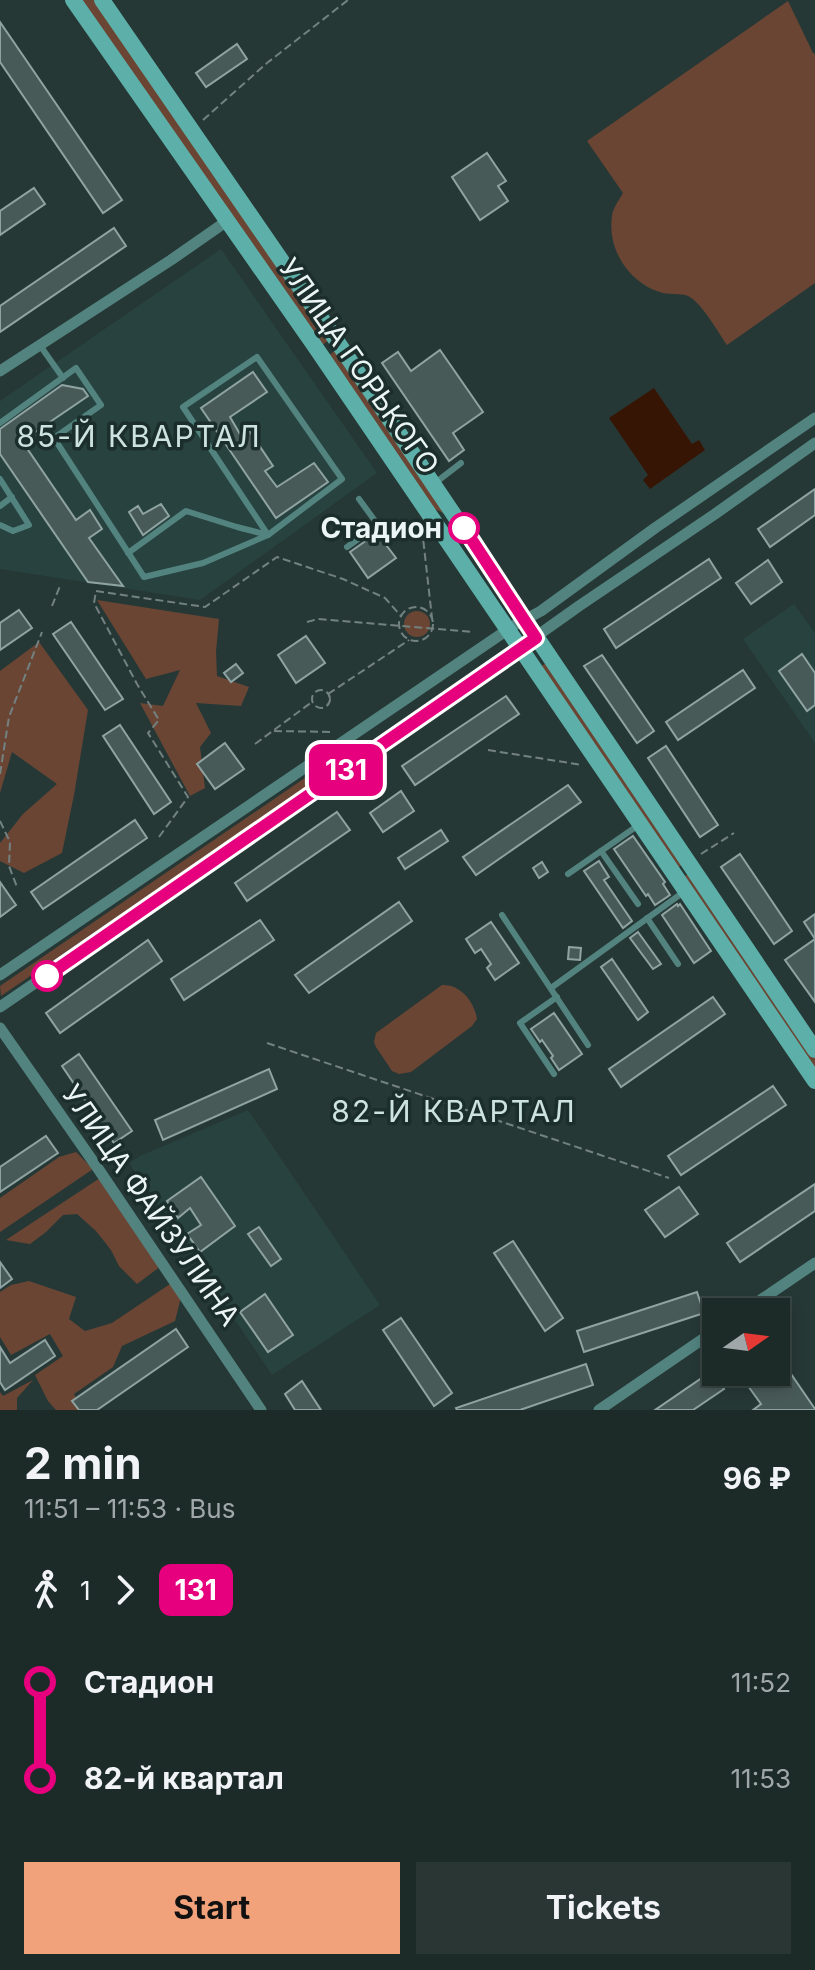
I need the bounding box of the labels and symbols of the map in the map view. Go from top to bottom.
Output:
street label: УЛИЦА ГОРЬКОГО [272,251,446,481]
district label: 85-Й КВАРТАЛ [16,418,262,454]
place label: Стадион [320,511,442,545]
marker: Стадион [449,513,479,543]
line badge: 131 [300,744,392,796]
unlabelled marker [32,961,62,991]
street label: УЛИЦА ФАЙЗУЛИНА [55,1077,248,1332]
district label: 82-Й КВАРТАЛ [331,1093,577,1129]
north arrow [702,1298,790,1386]

